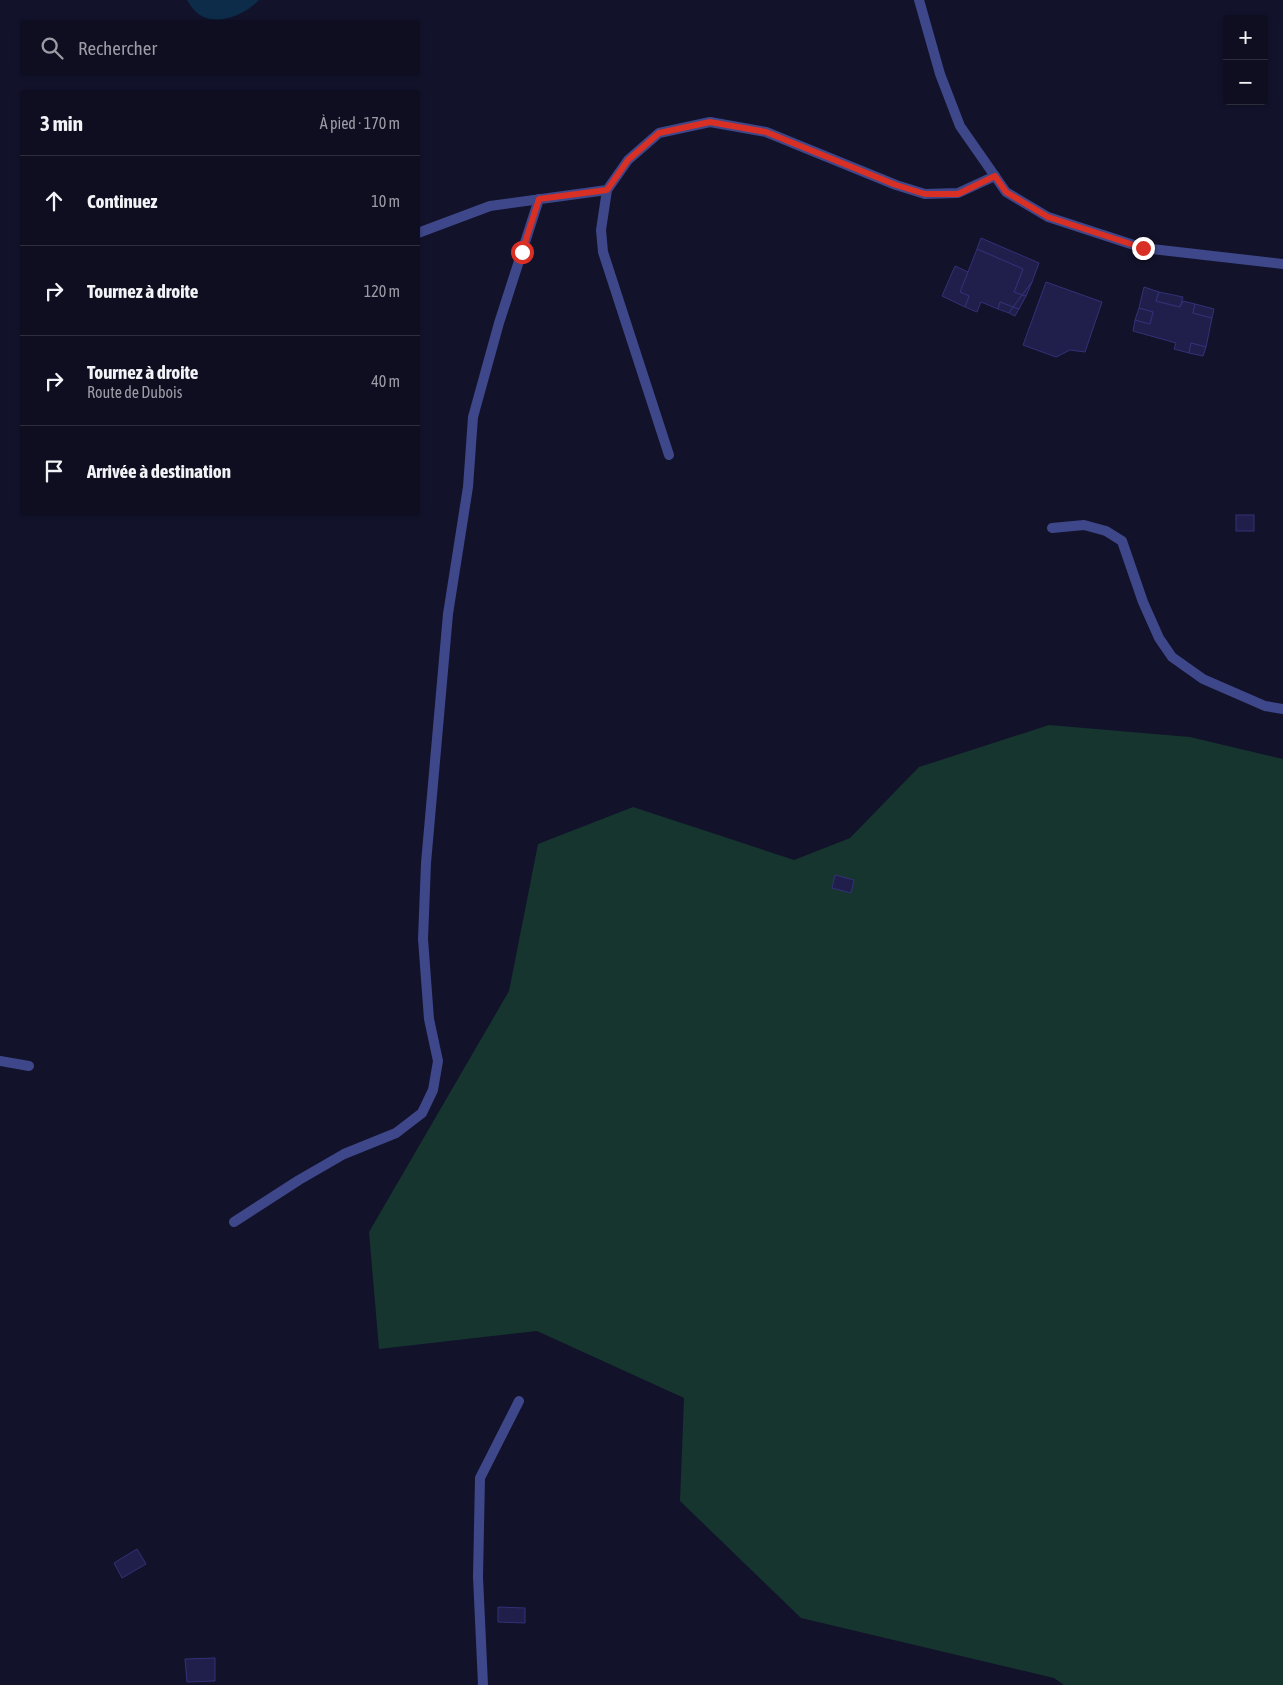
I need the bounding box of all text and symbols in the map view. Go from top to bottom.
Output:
map controls [1223,15,1268,105]
button: + [1223,15,1268,60]
search box [20,20,420,75]
icon: search [38,34,66,62]
text: Rechercher [78,37,157,59]
button: − [1223,60,1268,105]
text: 3 min [40,111,83,135]
text: À pied · 170 m [320,114,400,132]
icon: ahead [40,187,68,215]
text: Continuez [87,190,157,212]
text: 10 m [371,192,400,210]
route end [1132,237,1155,260]
route start [511,241,534,264]
icon: right [40,277,68,305]
text: Tournez à droite [87,280,198,302]
text: 120 m [364,282,400,300]
text: Tournez à droite [87,361,198,383]
icon: right [40,367,68,395]
text: 40 m [371,372,400,390]
text: Route de Dubois [87,383,182,401]
icon: arrive [40,457,68,485]
text: Arrivée à destination [87,460,231,482]

